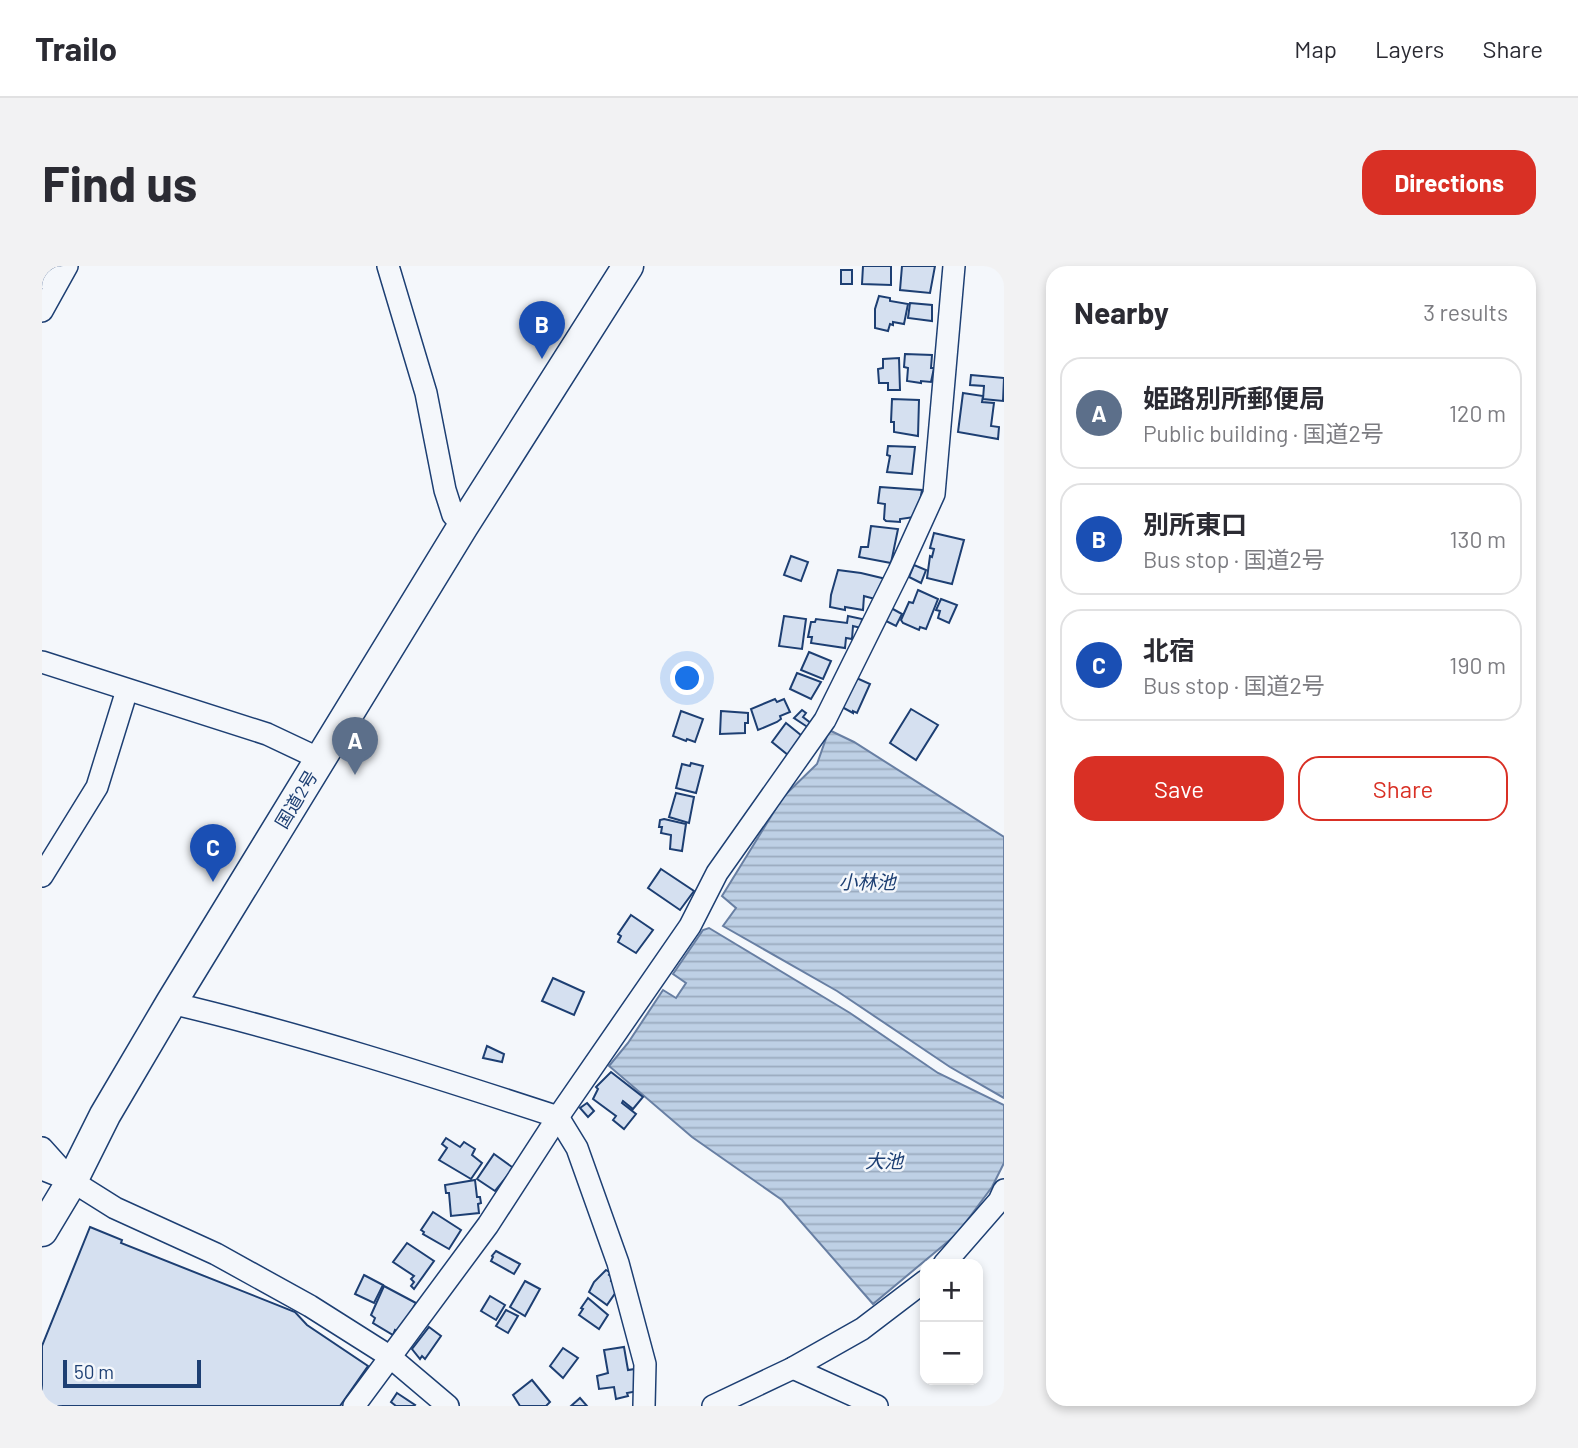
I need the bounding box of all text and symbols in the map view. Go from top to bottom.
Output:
text: Trailo [35,28,117,68]
text: Map [1294,34,1337,63]
text: Layers [1375,34,1444,63]
text: Share [1482,34,1543,63]
button: Directions [1362,150,1536,215]
text: Find us [42,153,197,212]
text: Nearby [1074,294,1169,330]
text: 3 results [1423,298,1508,326]
pin: B [519,301,565,359]
text: 姫路別所郵便局 [1143,382,1325,413]
text: A [1091,399,1107,427]
text: 120 m [1449,399,1506,427]
text: Public building · 国道2号 [1143,419,1384,447]
text: 別所東口 [1143,508,1247,539]
text: B [1092,525,1106,553]
text: 130 m [1449,525,1506,553]
text: Bus stop · 国道2号 [1143,545,1325,573]
text: 北宿 [1143,634,1195,665]
text: C [1092,651,1106,679]
text: 190 m [1449,651,1506,679]
your location [670,661,704,695]
text: Bus stop · 国道2号 [1143,671,1325,699]
pin: A [332,717,378,775]
button: Save [1074,756,1284,821]
button: Share [1298,756,1508,821]
street label: 国道2号 [270,766,322,832]
pin: C [190,824,236,882]
water label: 小林池 [838,870,897,893]
water label: 大池 [865,1149,905,1172]
map controls [920,1259,983,1385]
button: + [920,1259,983,1322]
button: − [920,1322,983,1385]
scale bar [63,1357,201,1389]
text: 50 m [74,1360,114,1383]

